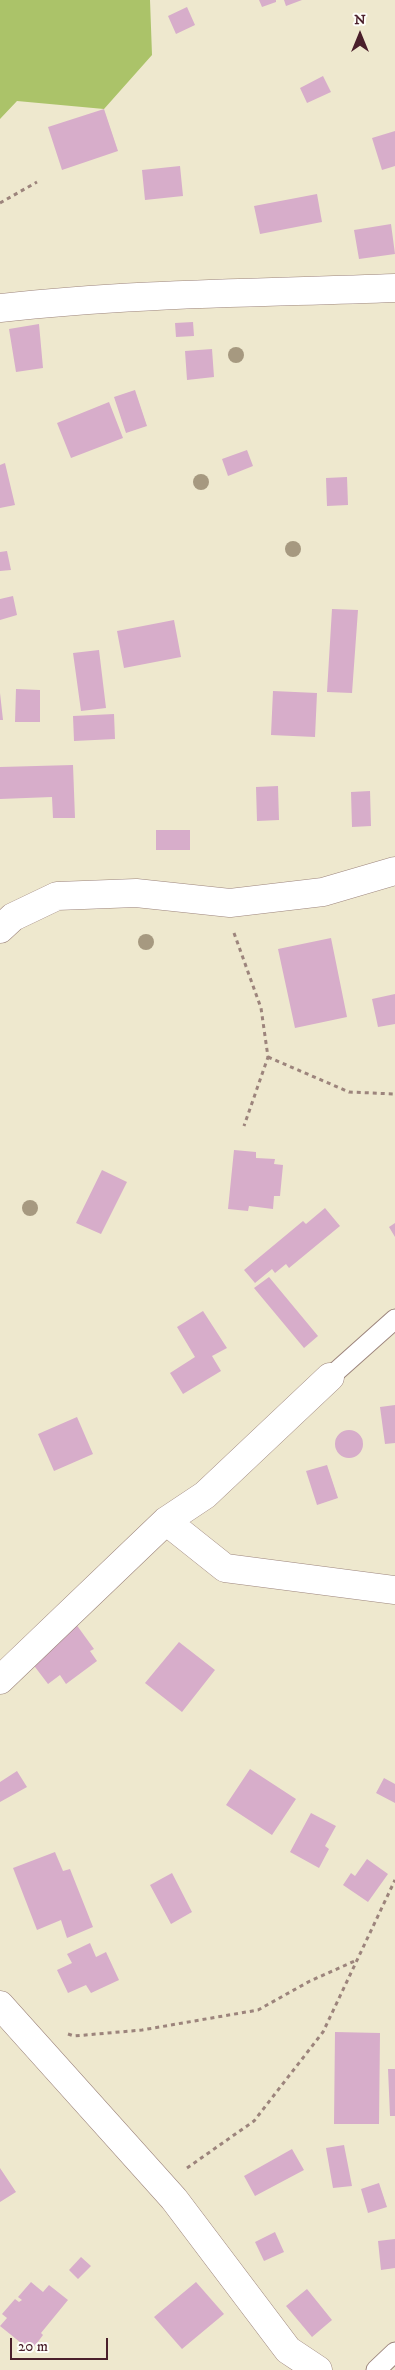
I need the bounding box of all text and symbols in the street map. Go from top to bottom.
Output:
north arrow [335,10,385,60]
text: N [354,11,366,29]
scale bar [12,2328,110,2360]
text: 20 m [18,2337,48,2356]

